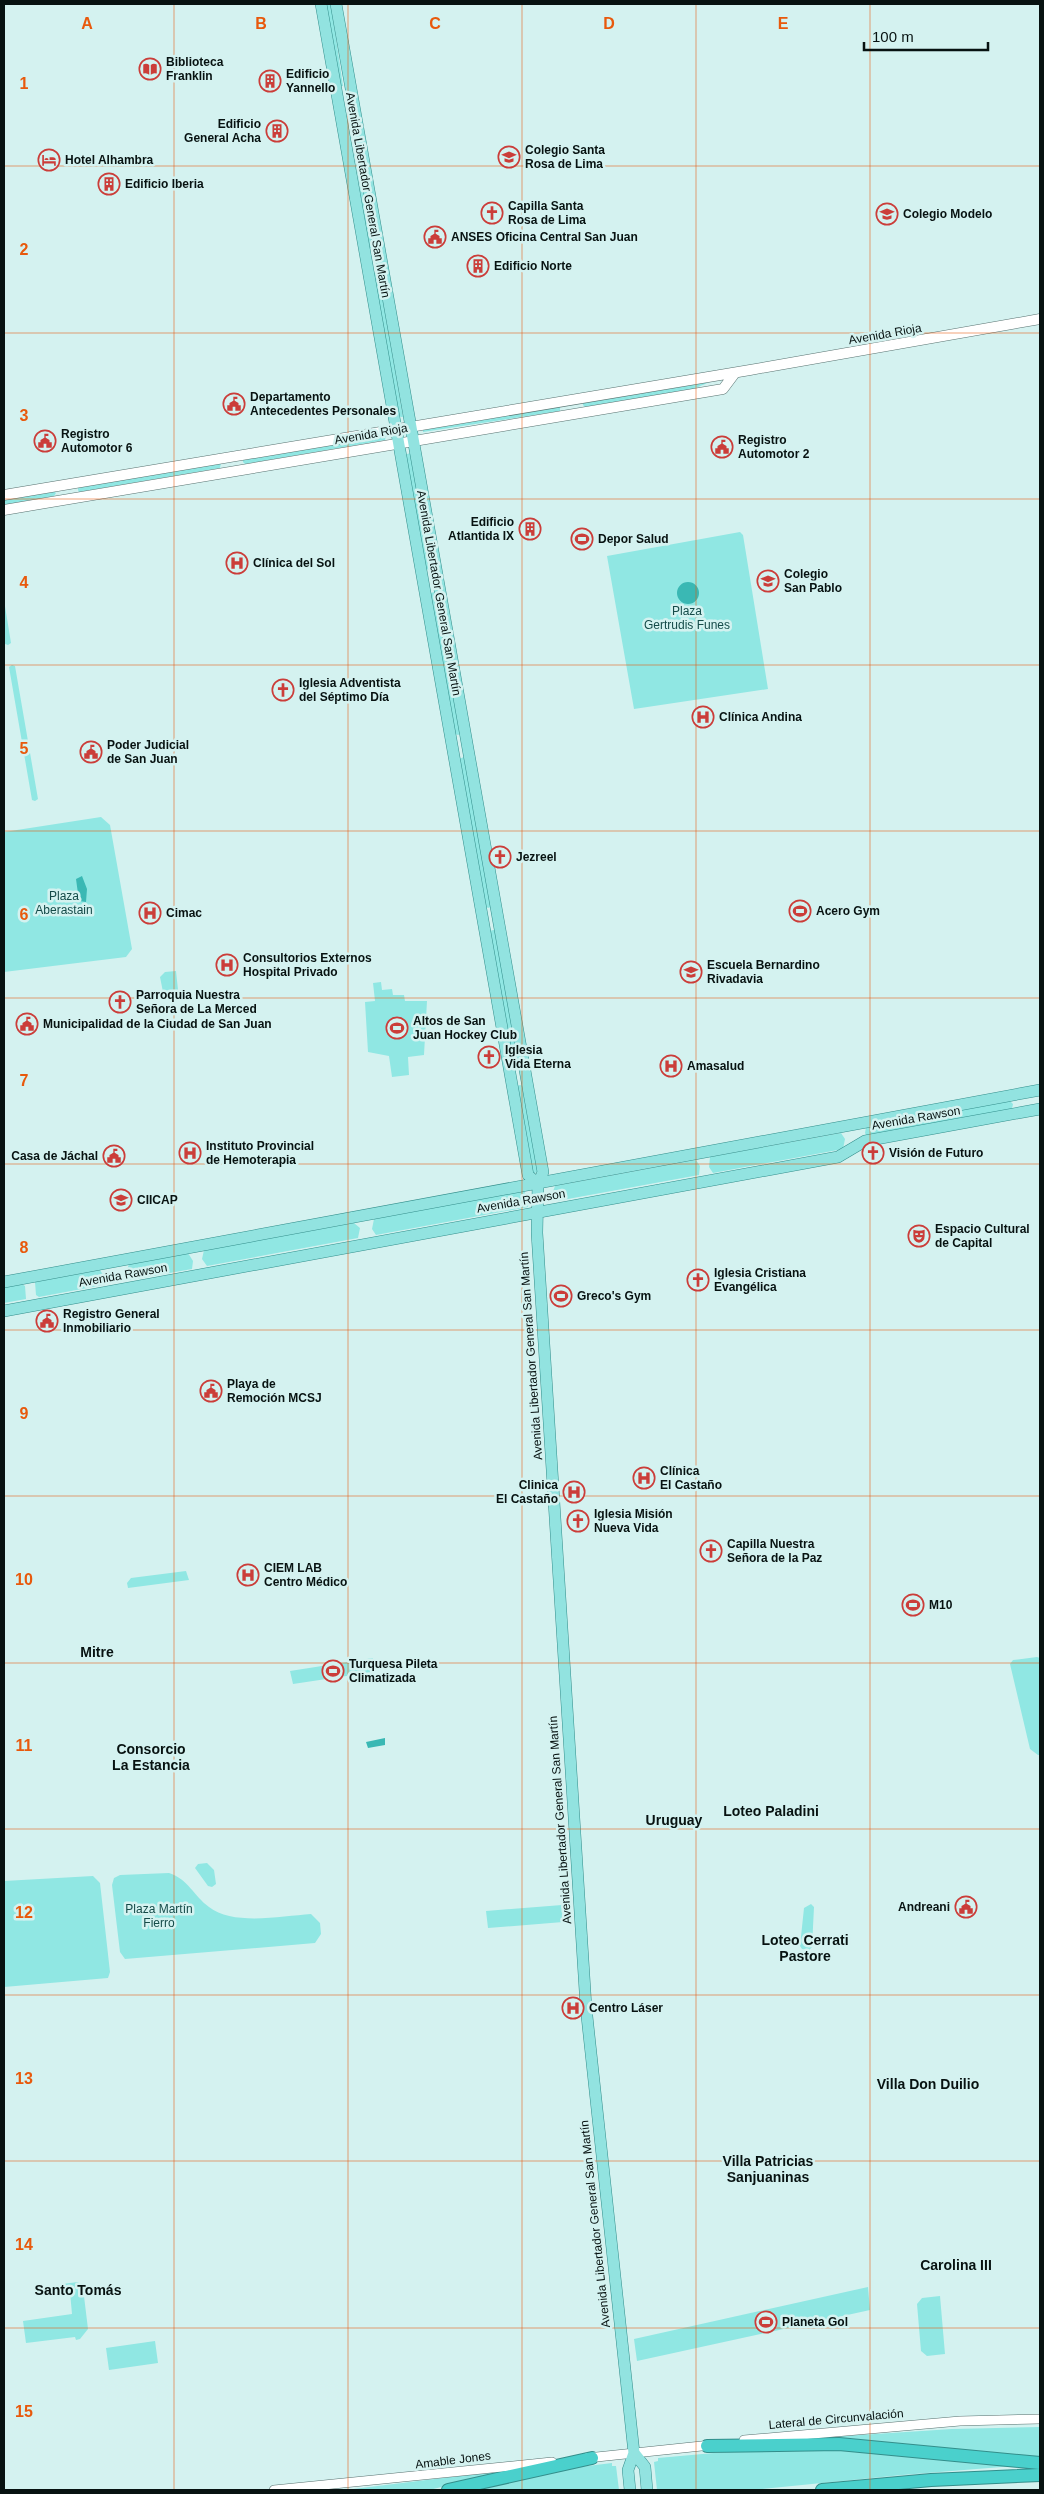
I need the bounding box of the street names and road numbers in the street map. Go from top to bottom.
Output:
street label: Avenida Libertador General San Martín [343,91,393,299]
street label: Avenida Rioja [847,321,923,347]
street label: Avenida Rioja [333,421,409,447]
street label: Avenida Libertador General San Martín [414,489,464,697]
street label: Avenida Rawson [871,1103,961,1133]
street label: Avenida Rawson [476,1186,566,1216]
street label: Avenida Libertador General San Martín [517,1251,545,1461]
street label: Avenida Rawson [78,1260,168,1290]
street label: Avenida Libertador General San Martín [546,1715,574,1925]
street label: Avenida Libertador General San Martín [577,2120,613,2328]
street label: Lateral de Circunvalación [768,2406,904,2432]
street label: Amable Jones [414,2448,492,2472]

